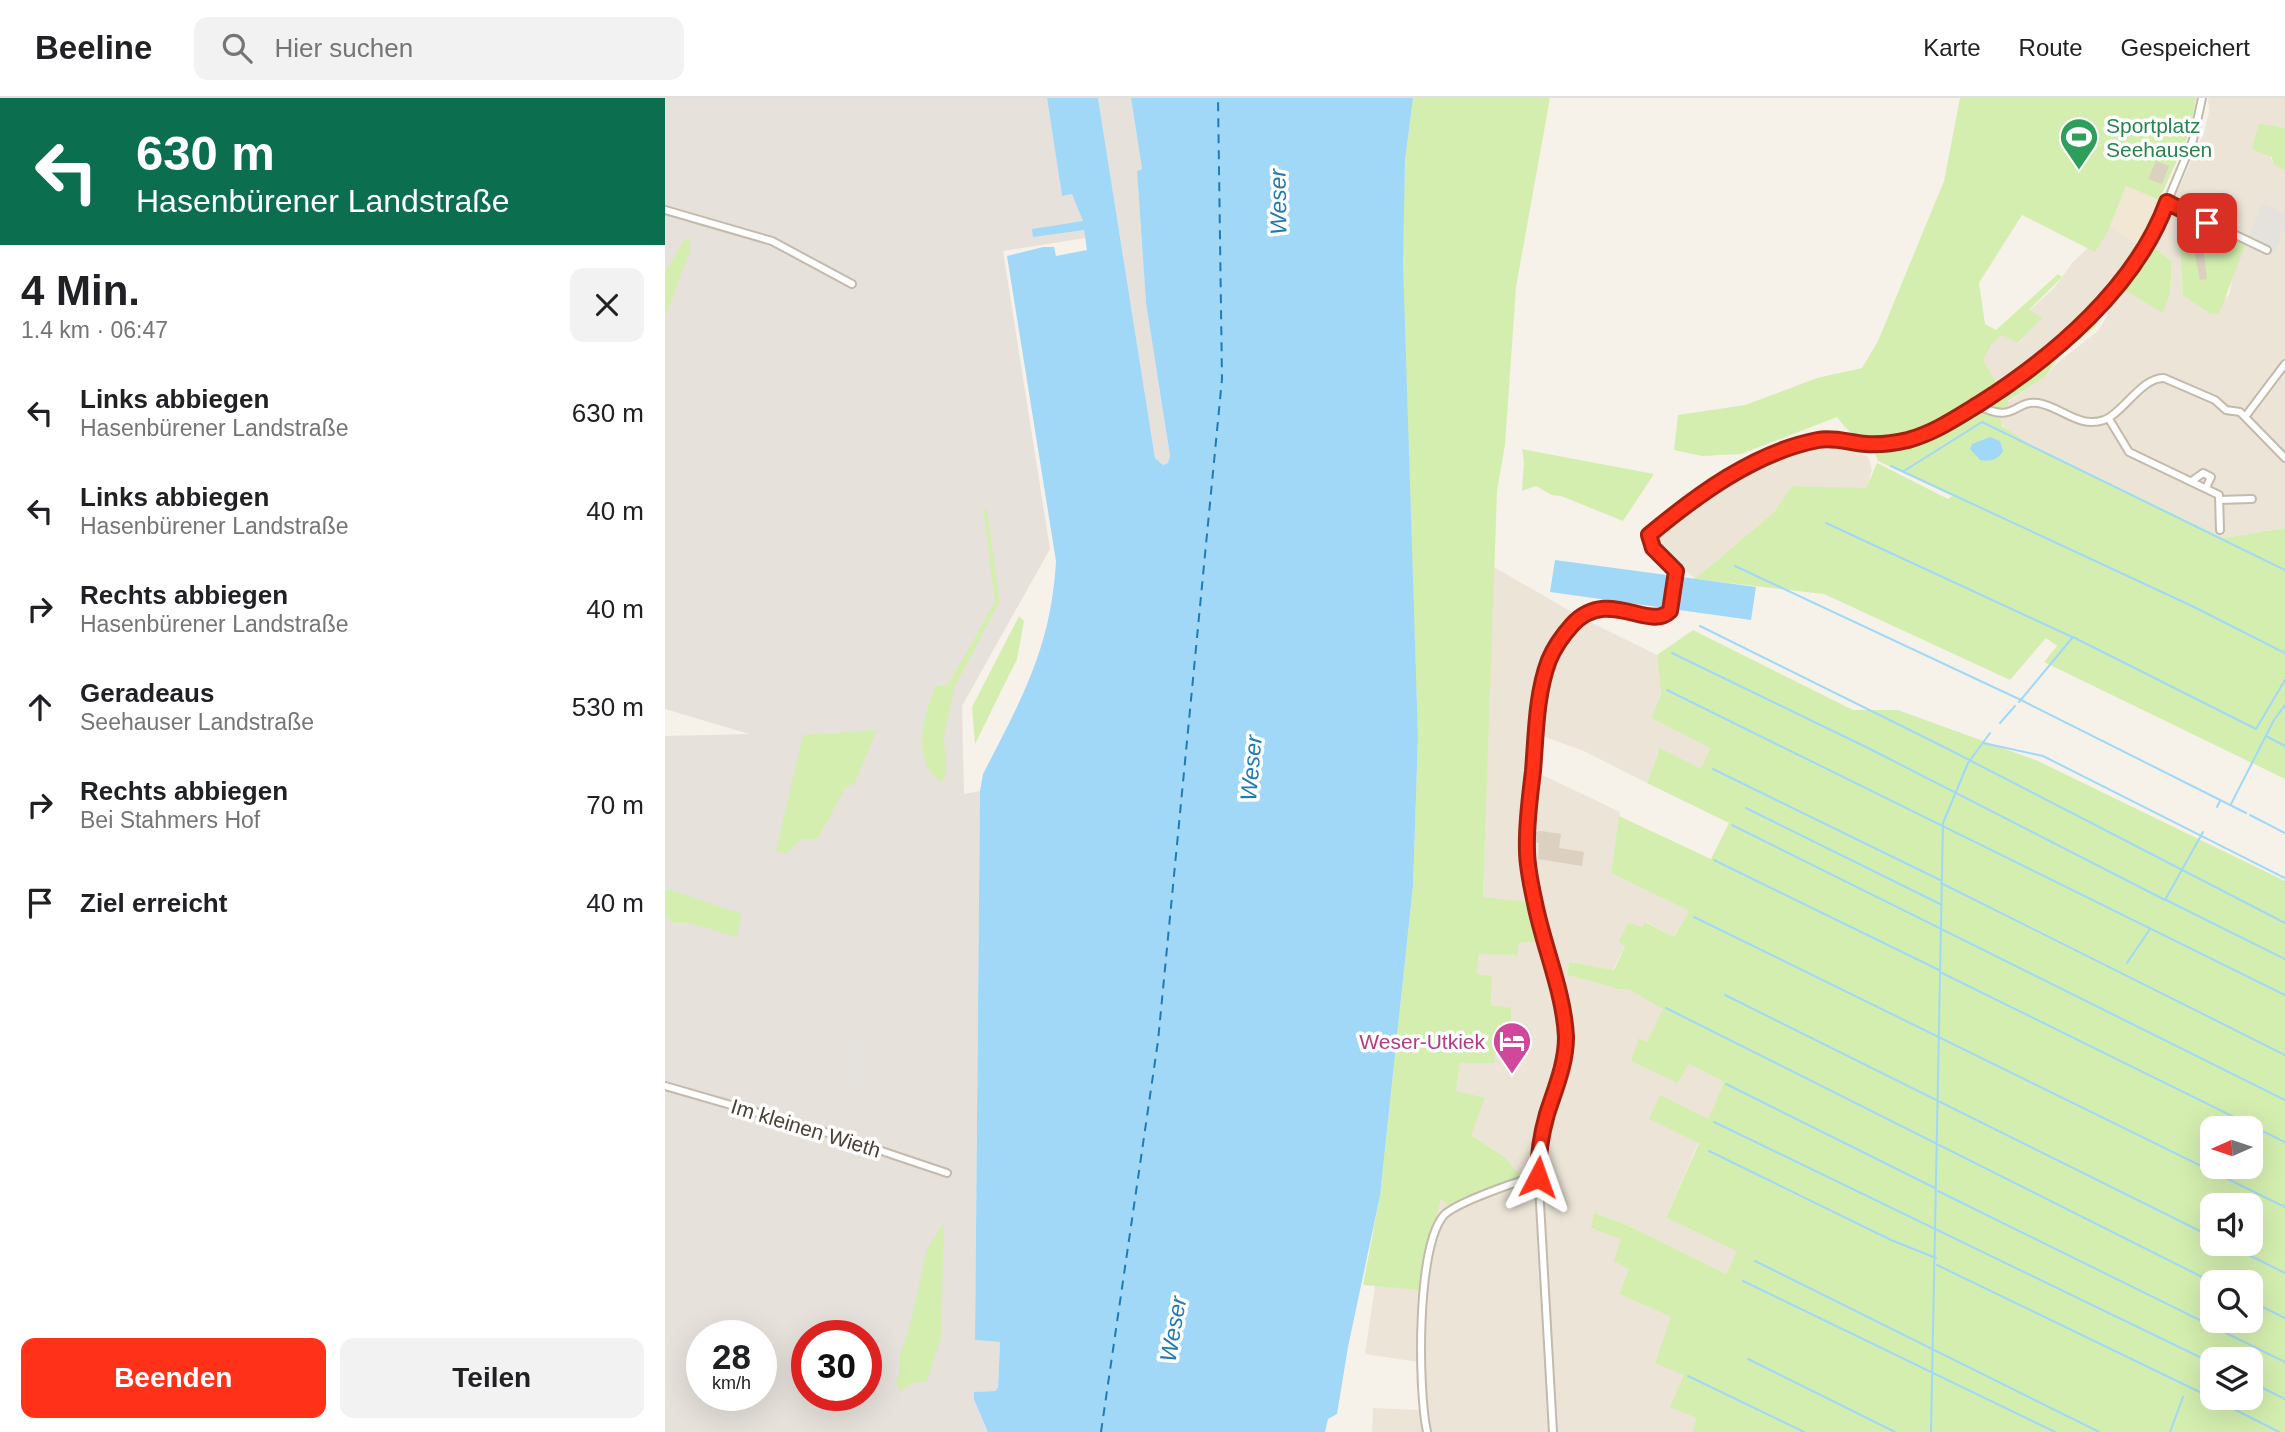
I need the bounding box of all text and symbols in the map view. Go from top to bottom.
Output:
search box [194,17,684,80]
text: Beeline [35,29,152,66]
icon: search [218,29,256,67]
text: Hier suchen [274,33,413,63]
text: Karte [1923,34,1981,61]
text: Route [2019,34,2083,61]
text: Gespeichert [2121,34,2250,61]
place label: Sportplatz Seehausen [2106,114,2212,161]
sports icon: Sportplatz Seehausen [2058,116,2100,171]
icon: left [21,126,112,217]
text: 630 m [136,126,275,180]
water label: Weser [1264,167,1292,235]
text: Hasenbürener Landstraße [136,183,510,219]
pin [2177,193,2237,253]
icon: arrive [2188,204,2226,242]
text: 4 Min. [21,267,140,314]
button: close [570,268,644,342]
text: 1.4 km · 06:47 [21,317,168,343]
text: Links abbiegen [80,384,269,414]
icon: left [21,394,59,432]
text: 630 m [572,398,644,428]
text: Hasenbürener Landstraße [80,415,349,441]
text: Links abbiegen [80,482,269,512]
icon: left [21,492,59,530]
text: 40 m [586,496,644,526]
text: Hasenbürener Landstraße [80,513,349,539]
text: Rechts abbiegen [80,580,288,610]
icon: right [21,590,59,628]
text: 40 m [586,594,644,624]
text: Hasenbürener Landstraße [80,611,349,637]
text: Geradeaus [80,678,214,708]
icon: ahead [21,688,59,726]
text: 530 m [572,692,644,722]
text: Seehauser Landstraße [80,709,314,735]
water label: Weser [1235,733,1267,802]
text: Rechts abbiegen [80,776,288,806]
icon: right [21,786,59,824]
text: 70 m [586,790,644,820]
text: Bei Stahmers Hof [80,807,260,833]
icon: arrive [21,884,59,922]
text: Ziel erreicht [80,888,227,918]
text: 40 m [586,888,644,918]
hotel icon: Weser-Utkiek [1491,1020,1533,1075]
place label: Weser-Utkiek [1359,1030,1485,1053]
street label: Im kleinen Wieth [728,1094,884,1162]
north arrow [2200,1116,2263,1180]
map controls [2200,1116,2263,1410]
position arrow [1501,1140,1575,1214]
button: sound [2200,1193,2263,1256]
button: search [2200,1270,2263,1333]
water label: Weser [1154,1293,1192,1364]
speed limit sign: 30 [791,1320,882,1411]
text: 28 [712,1337,751,1376]
button: Beenden [21,1338,326,1418]
button: Teilen [340,1338,644,1418]
button: layers [2200,1347,2263,1410]
text: km/h [712,1373,751,1393]

